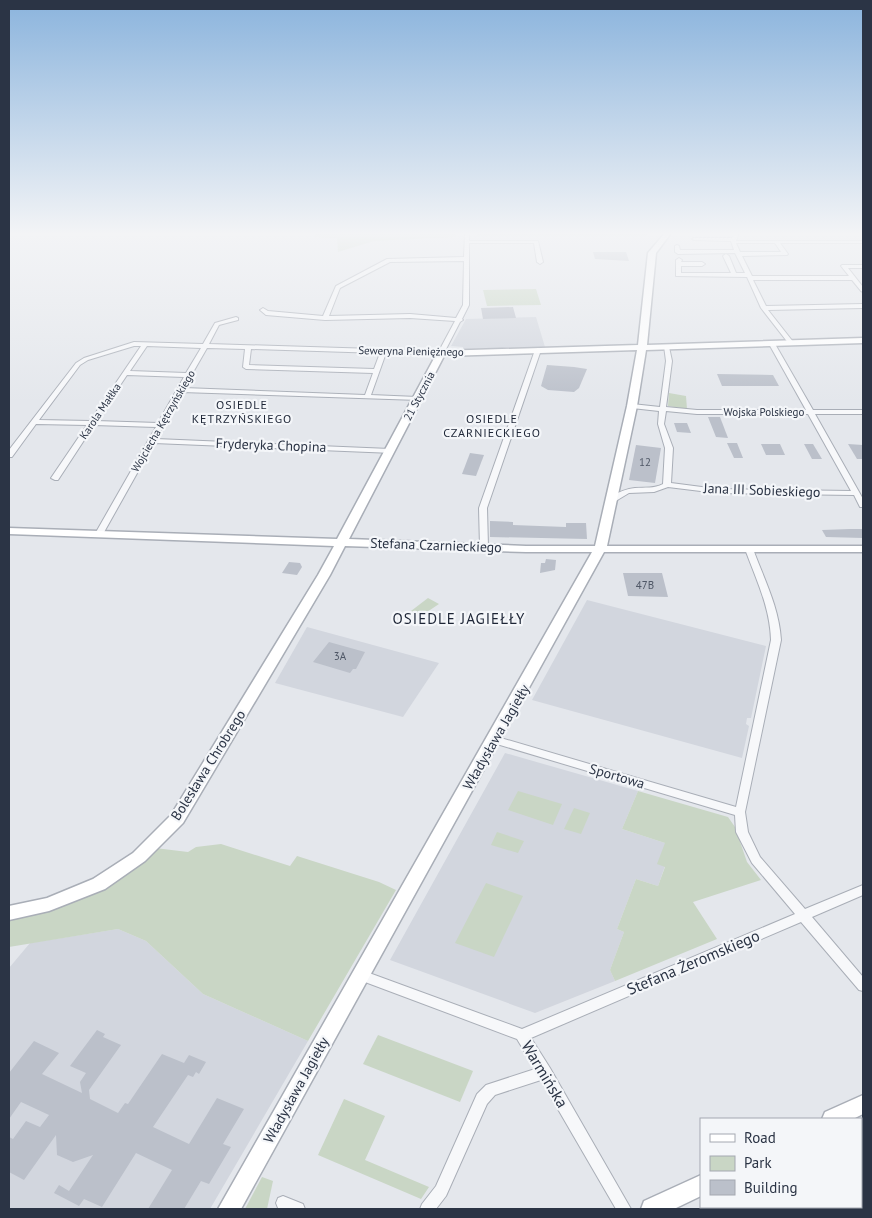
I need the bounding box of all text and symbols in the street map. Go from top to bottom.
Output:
street label: Seweryna Pieniężnego [358,343,464,359]
street label: Wojciecha Kętrzyńskiego [128,367,198,475]
street label: 21 Stycznia [400,369,438,423]
street label: Karola Małłka [76,380,124,442]
district label: OSIEDLE KĘTRZYŃSKIEGO [192,397,292,426]
street label: Wojska Polskiego [724,405,804,419]
district label: OSIEDLE CZARNIECKIEGO [443,411,541,440]
street label: Fryderyka Chopina [215,434,327,456]
house number: 12 [639,455,651,469]
street label: Jana III Sobieskiego [702,479,821,501]
street label: Stefana Czarnieckiego [370,534,502,556]
house number: 47B [636,578,654,592]
district label: OSIEDLE JAGIEŁŁY [393,609,525,628]
house number: 3A [334,649,347,663]
street label: Władysława Jagiełły [459,681,534,793]
street label: Bolesława Chrobrego [167,706,249,824]
street label: Sportowa [587,760,647,793]
street label: Stefana Żeromskiego [624,925,762,999]
street label: Władysława Jagiełły [259,1033,333,1146]
street label: Warmińska [517,1037,573,1111]
legend [700,1118,862,1208]
text: Road [744,1128,776,1147]
text: Park [744,1153,772,1172]
text: Building [744,1178,798,1197]

